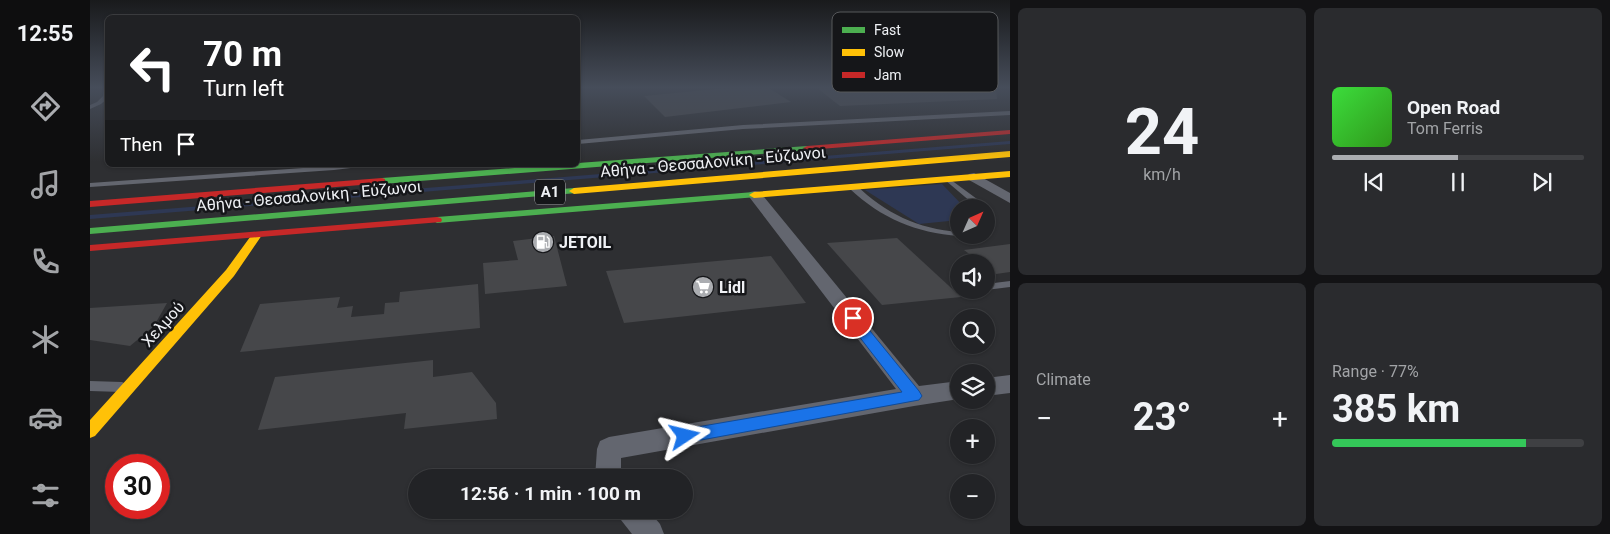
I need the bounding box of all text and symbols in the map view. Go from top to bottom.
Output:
legend [832,12,998,92]
text: 12:55 [17,21,73,46]
text: Fast [874,22,901,38]
text: 70 m [203,34,282,75]
icon: left [120,35,185,100]
text: Slow [874,44,905,60]
text: Jam [874,67,902,83]
text: Turn left [203,76,284,101]
icon: directions [28,89,63,124]
text: 24 [1125,94,1199,170]
text: Open Road [1407,96,1500,119]
text: Tom Ferris [1407,119,1483,138]
icon: arrive [172,130,200,158]
text: Then [120,133,162,156]
street label: Αθήνα - Θεσσαλονίκη - Εύζωνοι [599,143,827,181]
text: km/h [1143,165,1181,184]
icon: music [28,167,63,202]
icon: previous [1360,168,1388,196]
icon: pause [1444,168,1472,196]
icon: next [1528,168,1556,196]
street label: Αθήνα - Θεσσαλονίκη - Εύζωνοι [195,177,423,215]
road number: Α1 [535,180,565,204]
north arrow [950,199,995,244]
map controls [950,199,995,519]
fuel station icon: JETOIL [531,230,555,254]
place label: JETOIL [559,233,612,252]
icon: phone [28,244,63,279]
button: sound [950,254,995,299]
supermarket icon: Lidl [691,275,715,299]
place label: Lidl [719,278,745,297]
street label: Χελμού [138,297,188,351]
pin [832,297,874,339]
icon: arrive [839,304,867,332]
button: search [950,309,995,354]
icon: climate [28,322,63,357]
text: Range · 77% [1332,362,1419,381]
button: layers [950,364,995,409]
text: Climate [1036,370,1091,389]
text: 385 km [1332,387,1460,431]
text: 23° [1133,395,1191,439]
icon: car [28,400,63,435]
text: − [1036,402,1052,435]
text: + [1272,402,1288,435]
position arrow [658,409,710,461]
button: + [950,419,995,464]
speed limit sign: 30 [105,454,170,519]
button: − [950,474,995,519]
icon: filters [28,478,63,513]
text: 12:56 · 1 min · 100 m [460,482,641,505]

